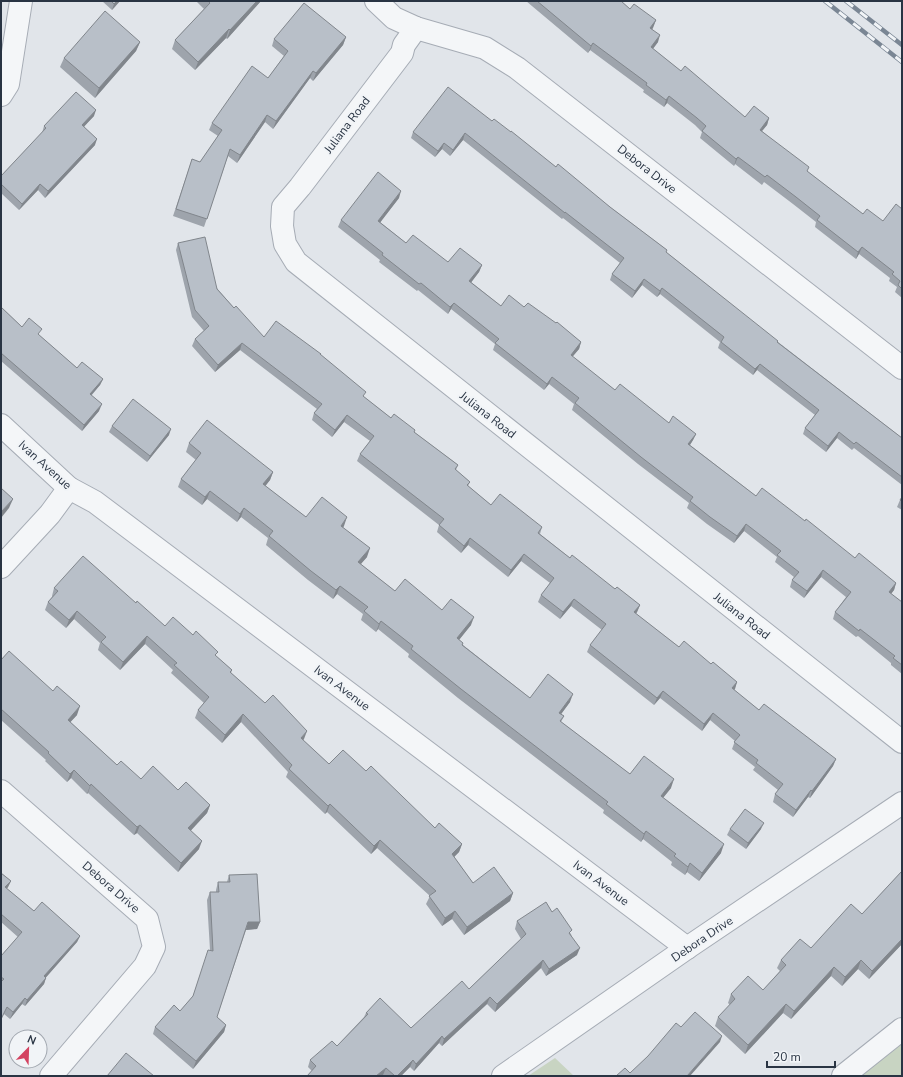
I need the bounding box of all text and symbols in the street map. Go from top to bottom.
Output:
street label: Juliana Road [320,93,374,158]
street label: Debora Drive [614,141,680,197]
street label: Juliana Road [456,387,520,442]
street label: Ivan Avenue [15,437,75,493]
street label: Juliana Road [710,588,774,643]
street label: Ivan Avenue [311,662,373,714]
street label: Ivan Avenue [570,857,632,909]
street label: Debora Drive [79,858,143,916]
street label: Debora Drive [668,912,736,966]
north arrow [8,1029,48,1069]
text: N [25,1032,38,1049]
scale bar [767,1043,835,1069]
text: 20 m [773,1049,801,1065]

